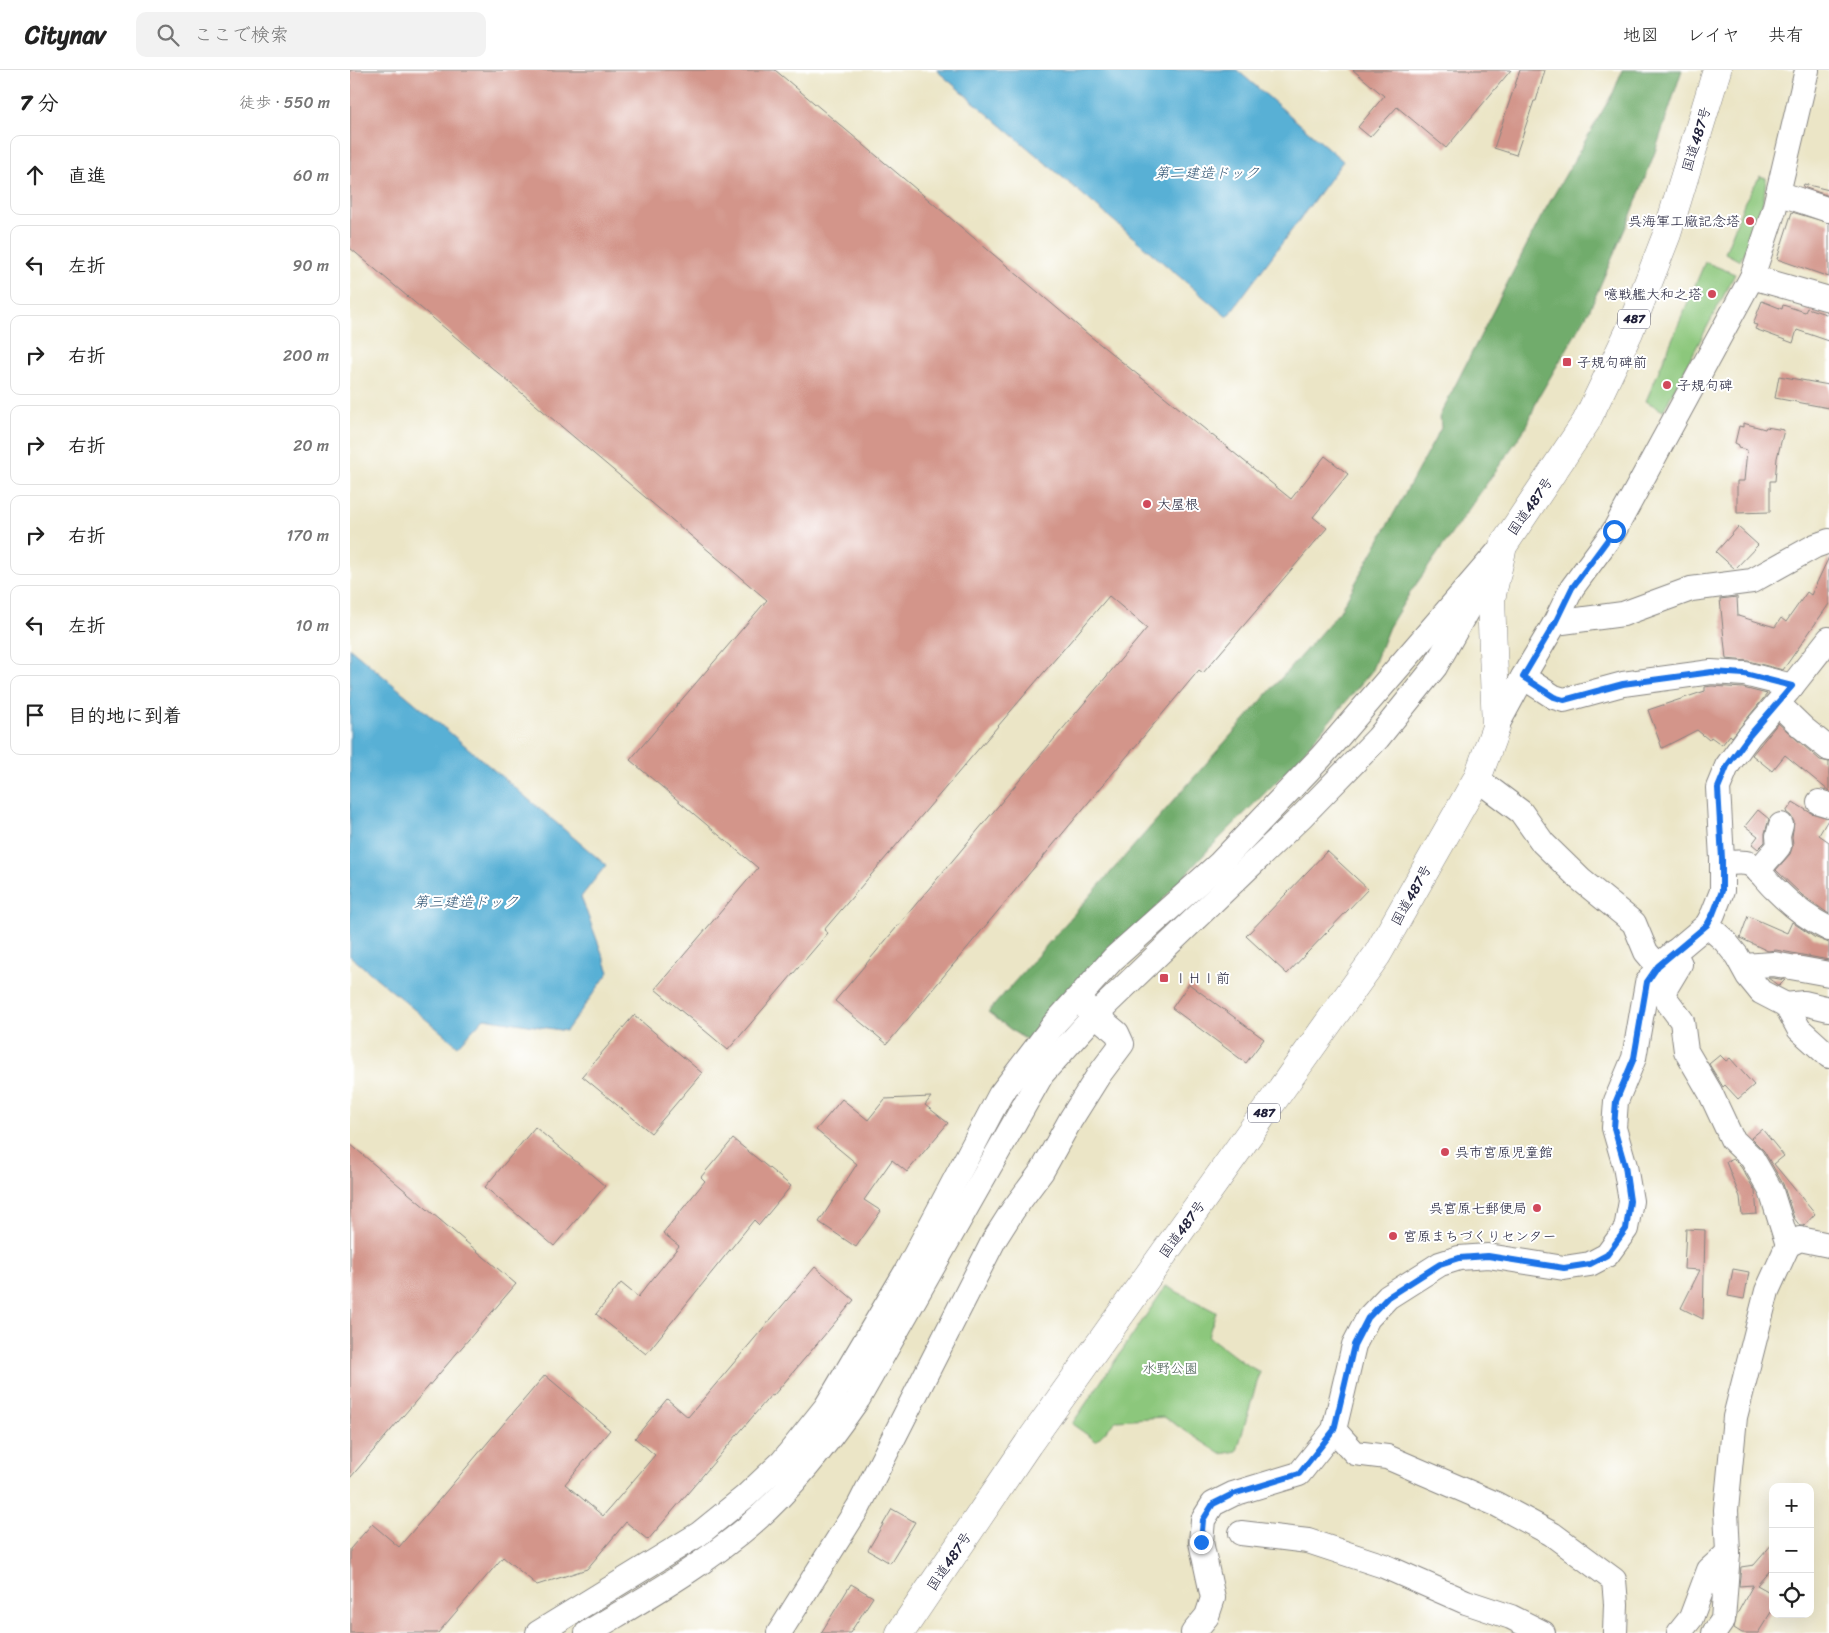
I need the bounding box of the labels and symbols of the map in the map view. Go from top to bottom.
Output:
street label: 国道487号 [1675,103,1718,175]
water label: 第二建造ドック [1154,160,1260,186]
place label: 呉海軍工廠記念塔 [1628,209,1740,234]
marker: 呉海軍工廠記念塔 [1744,215,1756,227]
place label: 噫戦艦大和之塔 [1604,282,1702,307]
marker: 噫戦艦大和之塔 [1706,288,1718,300]
road number: 487 [1618,310,1650,328]
place label: 子規句碑前 [1577,350,1647,375]
marker: 子規句碑前 [1561,356,1573,368]
place label: 子規句碑 [1677,373,1733,398]
marker: 子規句碑 [1661,379,1673,391]
street label: 国道487号 [1501,472,1560,541]
place label: 大屋根 [1157,492,1199,517]
marker: 大屋根 [1141,498,1153,510]
route start [1603,520,1626,543]
street label: 国道487号 [1384,860,1439,931]
water label: 第三建造ドック [413,889,519,915]
place label: ＩＨＩ前 [1174,966,1230,991]
marker: ＩＨＩ前 [1158,972,1170,984]
road number: 487 [1248,1104,1280,1122]
place label: 呉市宮原児童館 [1455,1140,1553,1165]
marker: 呉市宮原児童館 [1439,1146,1451,1158]
street label: 国道487号 [1153,1195,1212,1264]
place label: 呉宮原七郵便局 [1429,1196,1527,1221]
marker: 呉宮原七郵便局 [1531,1202,1543,1214]
place label: 宮原まちづくりセンター [1403,1224,1556,1249]
marker: 宮原まちづくりセンター [1387,1230,1399,1242]
park label: 水野公園 [1142,1356,1198,1381]
street label: 国道487号 [920,1526,979,1596]
route end [1190,1531,1213,1554]

